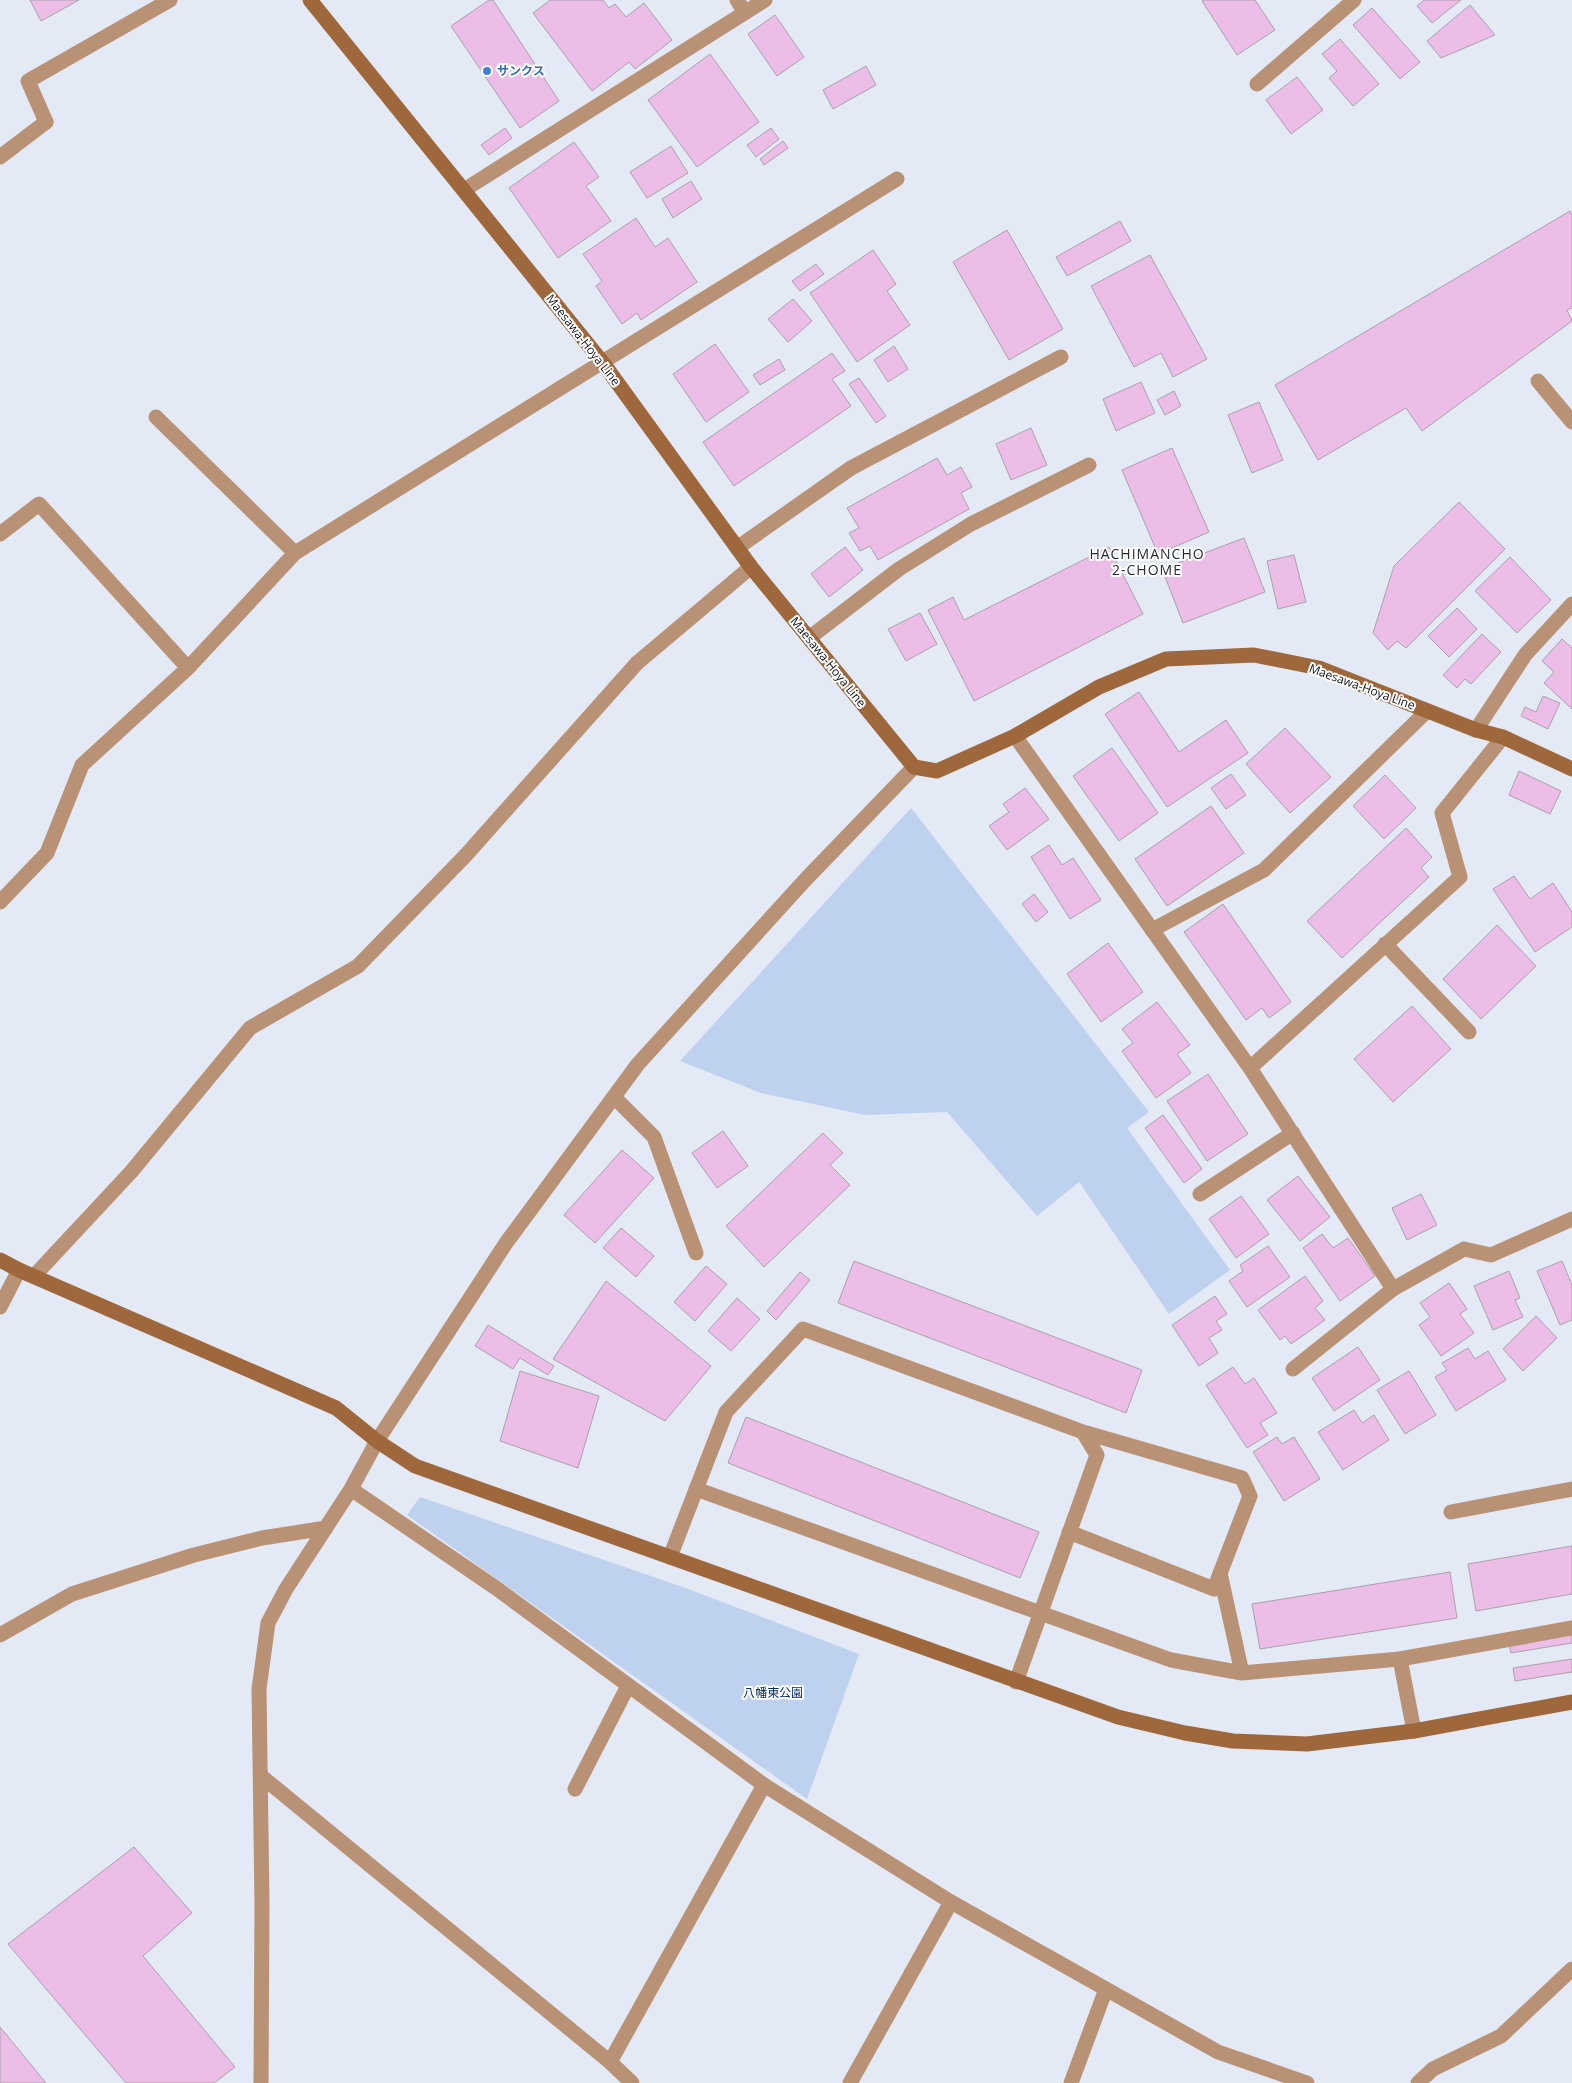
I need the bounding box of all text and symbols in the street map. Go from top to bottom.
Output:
place label: サンクス [497,62,545,79]
marker: サンクス [481,65,493,77]
street label: Maesawa-Hoya Line [542,290,625,389]
district label: HACHIMANCHO 2-CHOME [1089,544,1205,579]
street label: Maesawa-Hoya Line [787,613,870,711]
street label: Maesawa-Hoya Line [1307,659,1418,714]
park label: 八幡東公園 [743,1684,803,1701]

